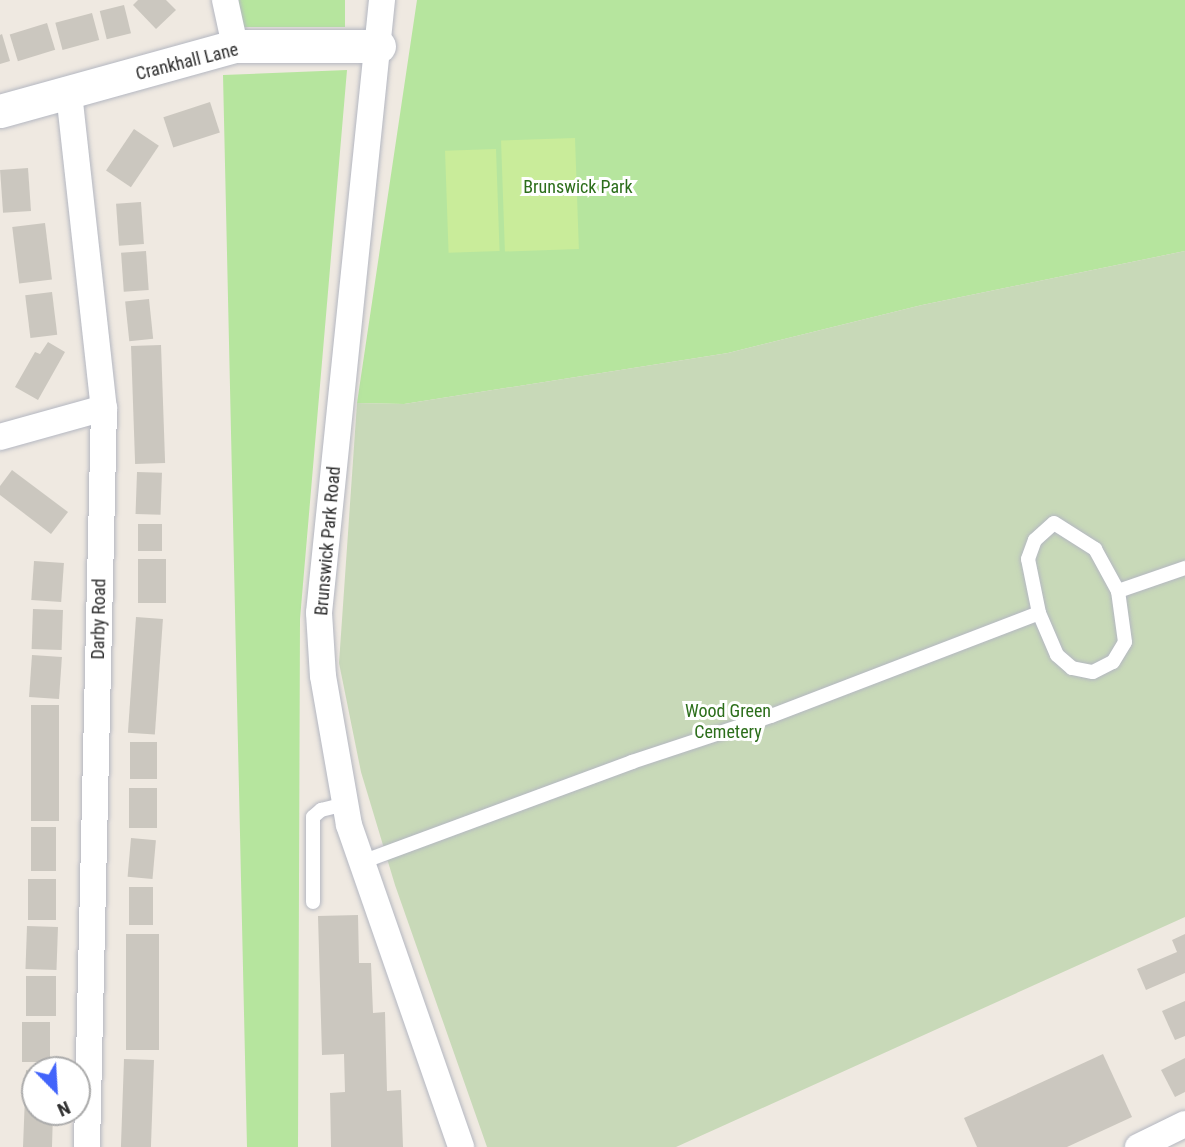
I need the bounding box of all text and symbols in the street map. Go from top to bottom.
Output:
street label: Crankhall Lane [134,39,240,85]
park label: Brunswick Park [523,176,633,198]
street label: Brunswick Park Road [311,465,345,617]
street label: Darby Road [87,578,111,660]
park label: Wood Green Cemetery [685,701,771,744]
north arrow [21,1056,91,1126]
text: N [54,1096,74,1122]

